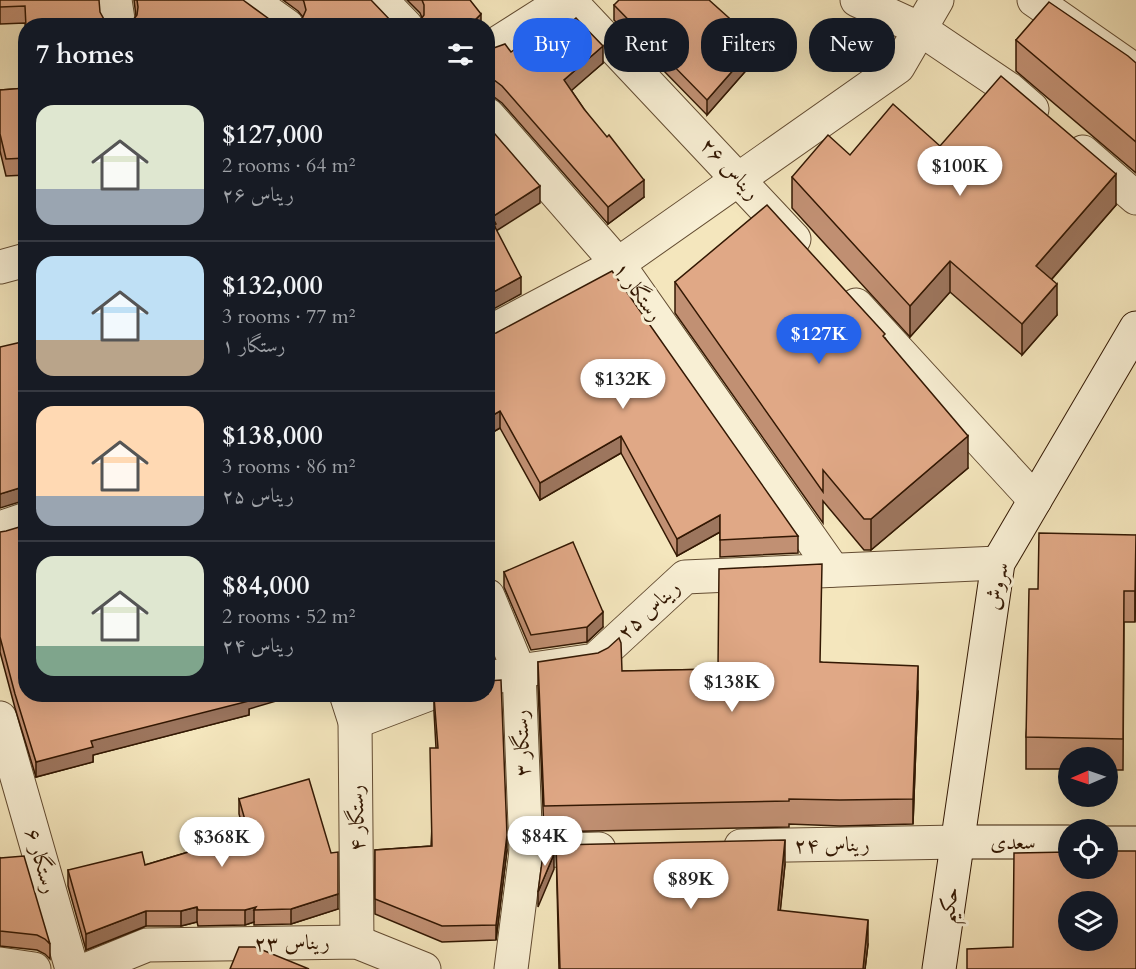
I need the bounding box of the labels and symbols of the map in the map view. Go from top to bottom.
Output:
street label: ریناس ۲۶ [694,131,766,207]
pin: $100K [918,146,1002,197]
street label: رستگار ۱ [607,256,669,328]
pin: $127K [777,314,861,365]
pin: $132K [581,359,665,410]
street label: سروش [978,559,1016,613]
street label: ریناس ۲۵ [611,574,687,646]
pin: $138K [690,662,774,713]
street label: رستگار ۳ [506,709,538,777]
north arrow [1058,747,1118,807]
street label: رستگار ۴ [342,784,372,852]
pin: $84K [509,816,581,867]
pin: $368K [180,817,264,868]
street label: رستگار ۶ [18,825,64,897]
street label: سعدی [990,828,1036,857]
street label: ریناس ۲۴ [794,830,870,860]
pin: $89K [655,859,727,910]
street label: حکیم [932,885,972,926]
street label: ریناس ۲۳ [254,928,330,958]

